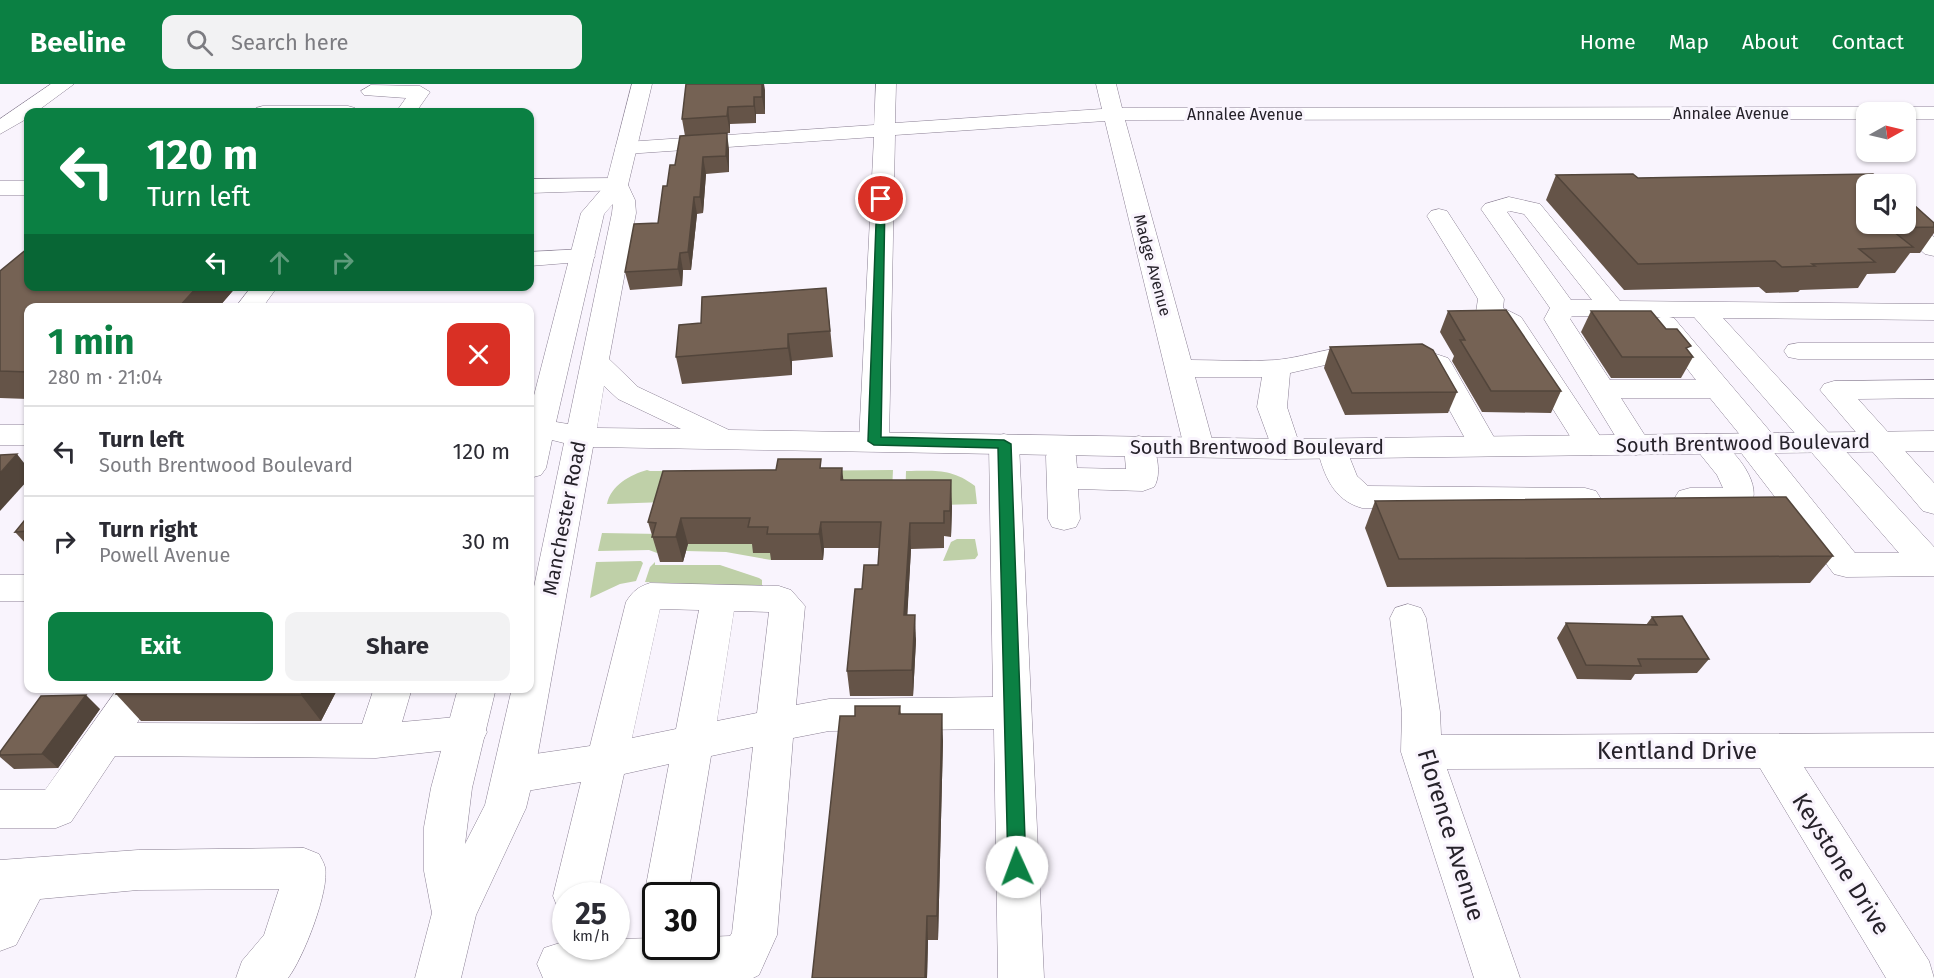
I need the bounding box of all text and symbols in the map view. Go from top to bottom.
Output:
search box [162,15,582,69]
text: Beeline [30,26,126,59]
icon: search [183,26,216,59]
text: Search here [231,29,349,56]
text: Home [1580,29,1636,55]
text: Map [1669,29,1709,55]
text: About [1742,29,1799,55]
text: Contact [1832,29,1904,55]
north arrow [1856,102,1916,162]
map controls [1856,102,1916,234]
street label: Annalee Avenue [1673,104,1789,123]
street label: Annalee Avenue [1187,105,1303,124]
text: 120 m [147,130,258,180]
icon: left [48,132,126,210]
pin [855,173,906,224]
button: sound [1856,174,1916,234]
text: Turn left [147,181,250,213]
icon: arrive [864,182,897,215]
street label: Madge Avenue [1130,212,1175,318]
icon: left [200,246,233,279]
icon: ahead [263,246,296,279]
icon: right [326,246,359,279]
text: 1 min [48,320,135,364]
button: close [447,323,510,386]
text: 280 m · 21:04 [48,365,163,389]
text: Turn left [99,426,184,453]
street label: South Brentwood Boulevard [1616,429,1870,457]
icon: left [48,435,81,468]
street label: South Brentwood Boulevard [1130,435,1384,459]
text: 120 m [453,438,510,465]
street label: Manchester Road [537,439,591,597]
text: South Brentwood Boulevard [99,453,353,477]
text: Turn right [99,516,198,543]
icon: right [48,525,81,558]
text: 30 m [462,528,510,555]
text: Powell Avenue [99,543,230,567]
button: Exit [48,612,273,681]
button: Share [285,612,510,681]
street label: Kentland Drive [1597,737,1757,765]
street label: Florence Avenue [1412,746,1490,924]
street label: Keystone Drive [1786,788,1896,940]
position arrow [985,835,1049,899]
speed limit sign: 30 [642,882,720,960]
text: 25 [575,896,607,932]
text: km/h [572,927,610,945]

